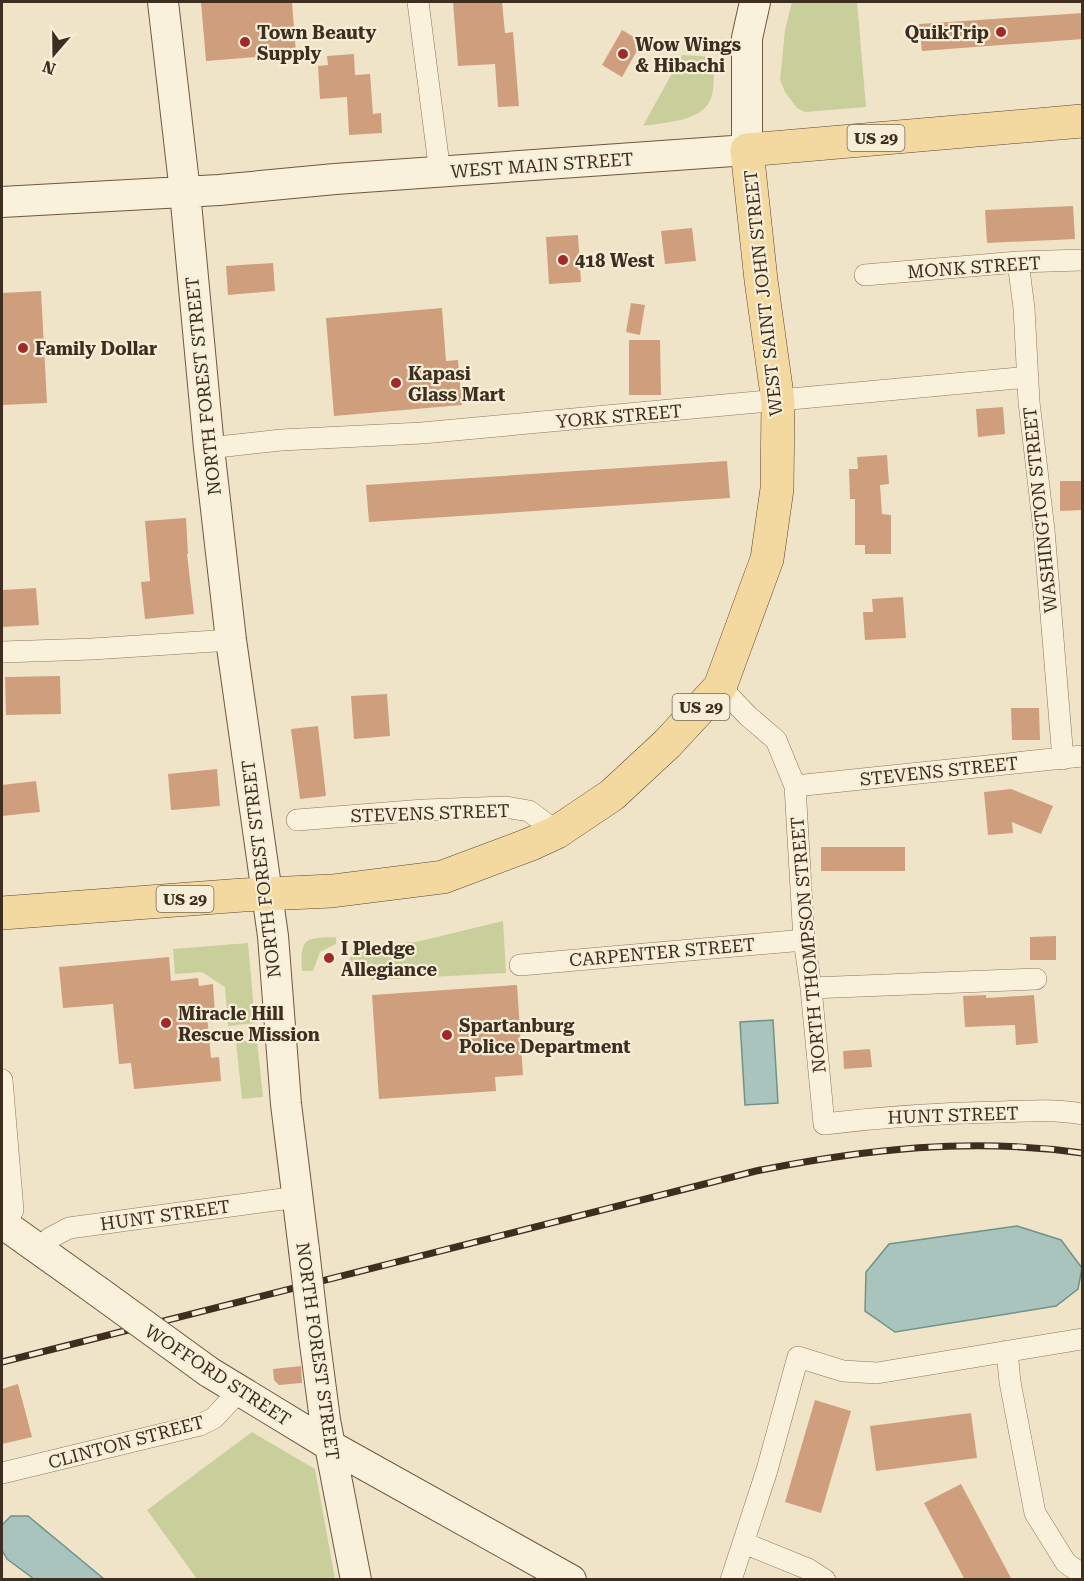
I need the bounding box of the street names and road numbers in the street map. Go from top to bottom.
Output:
road number: US 29 [848,125,904,151]
street label: WEST MAIN STREET [450,148,634,182]
street label: WEST SAINT JOHN STREET [740,169,786,417]
street label: MONK STREET [906,252,1042,282]
street label: NORTH FOREST STREET [181,276,225,496]
street label: YORK STREET [555,400,683,432]
street label: WASHINGTON STREET [1019,406,1061,614]
road number: US 29 [672,694,730,720]
street label: STEVENS STREET [859,752,1019,790]
street label: NORTH FOREST STREET [237,759,285,979]
street label: STEVENS STREET [350,800,510,826]
street label: NORTH THOMPSON STREET [786,816,830,1074]
road number: US 29 [156,886,213,912]
street label: CARPENTER STREET [568,933,756,971]
street label: HUNT STREET [887,1102,1019,1128]
street label: HUNT STREET [99,1195,231,1235]
street label: NORTH FOREST STREET [292,1241,344,1461]
street label: WOFFORD STREET [141,1320,295,1430]
street label: CLINTON STREET [46,1411,206,1473]

